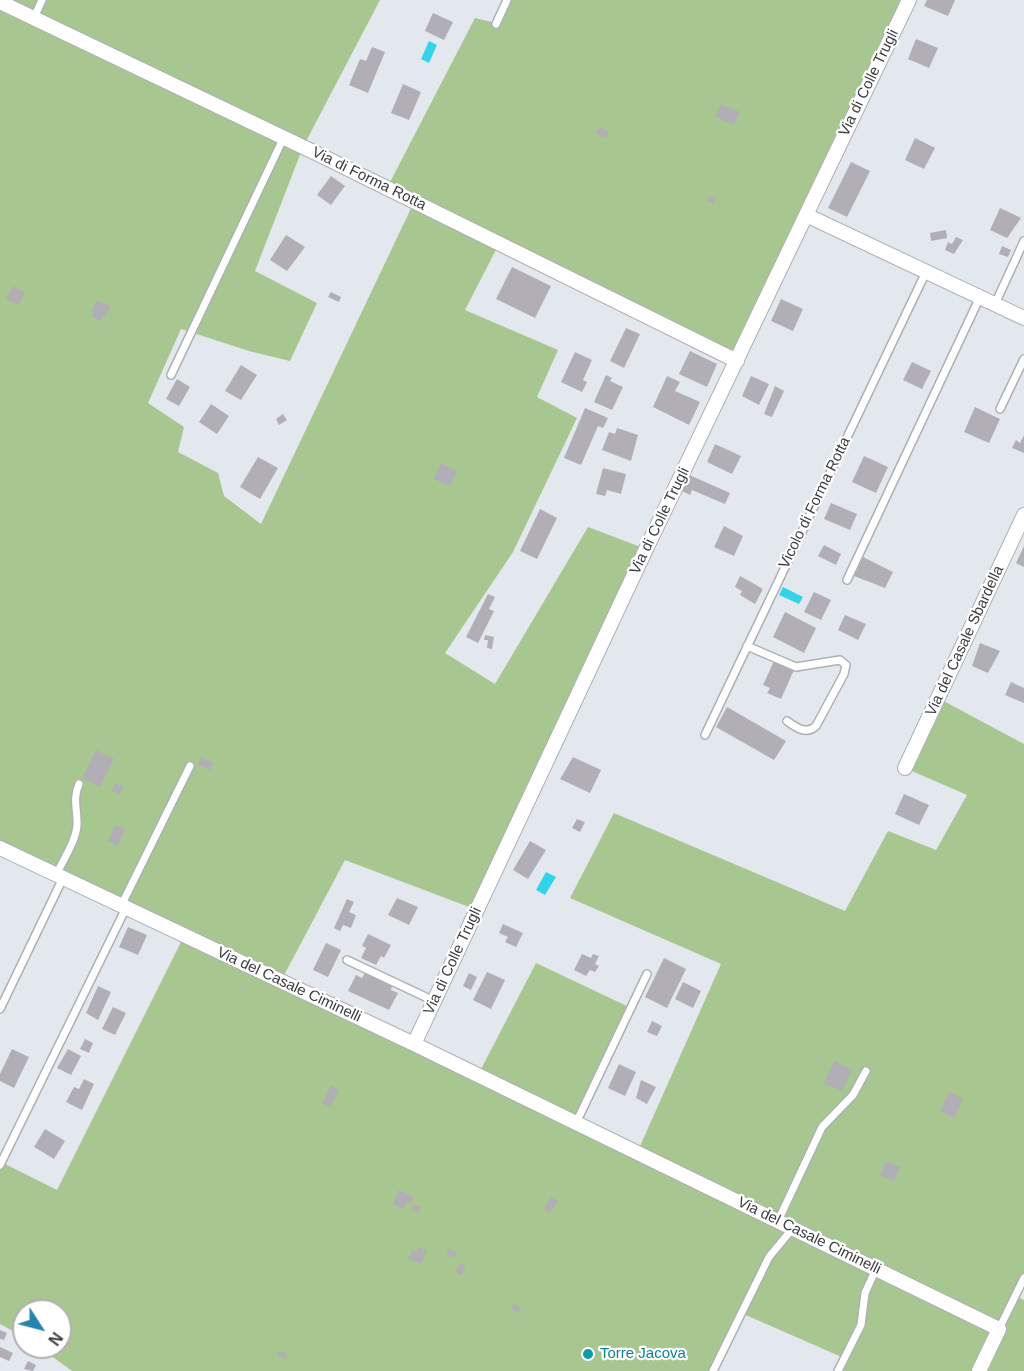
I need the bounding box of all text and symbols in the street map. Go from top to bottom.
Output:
street label: Via di Colle Trugli [835,27,903,139]
street label: Via di Forma Rotta [309,144,429,214]
street label: Vicolo di Forma Rotta [775,434,855,572]
street label: Via di Colle Trugli [626,465,694,577]
street label: Via del Casale Sbardella [922,563,1008,719]
street label: Via di Colle Trugli [420,904,486,1018]
street label: Via del Casale Ciminelli [214,944,364,1026]
street label: Via del Casale Ciminelli [734,1193,884,1279]
north arrow [12,1299,72,1359]
text: N [45,1329,66,1348]
place label: Torre Jacova [600,1345,686,1363]
marker: Torre Jacova [581,1347,595,1361]

